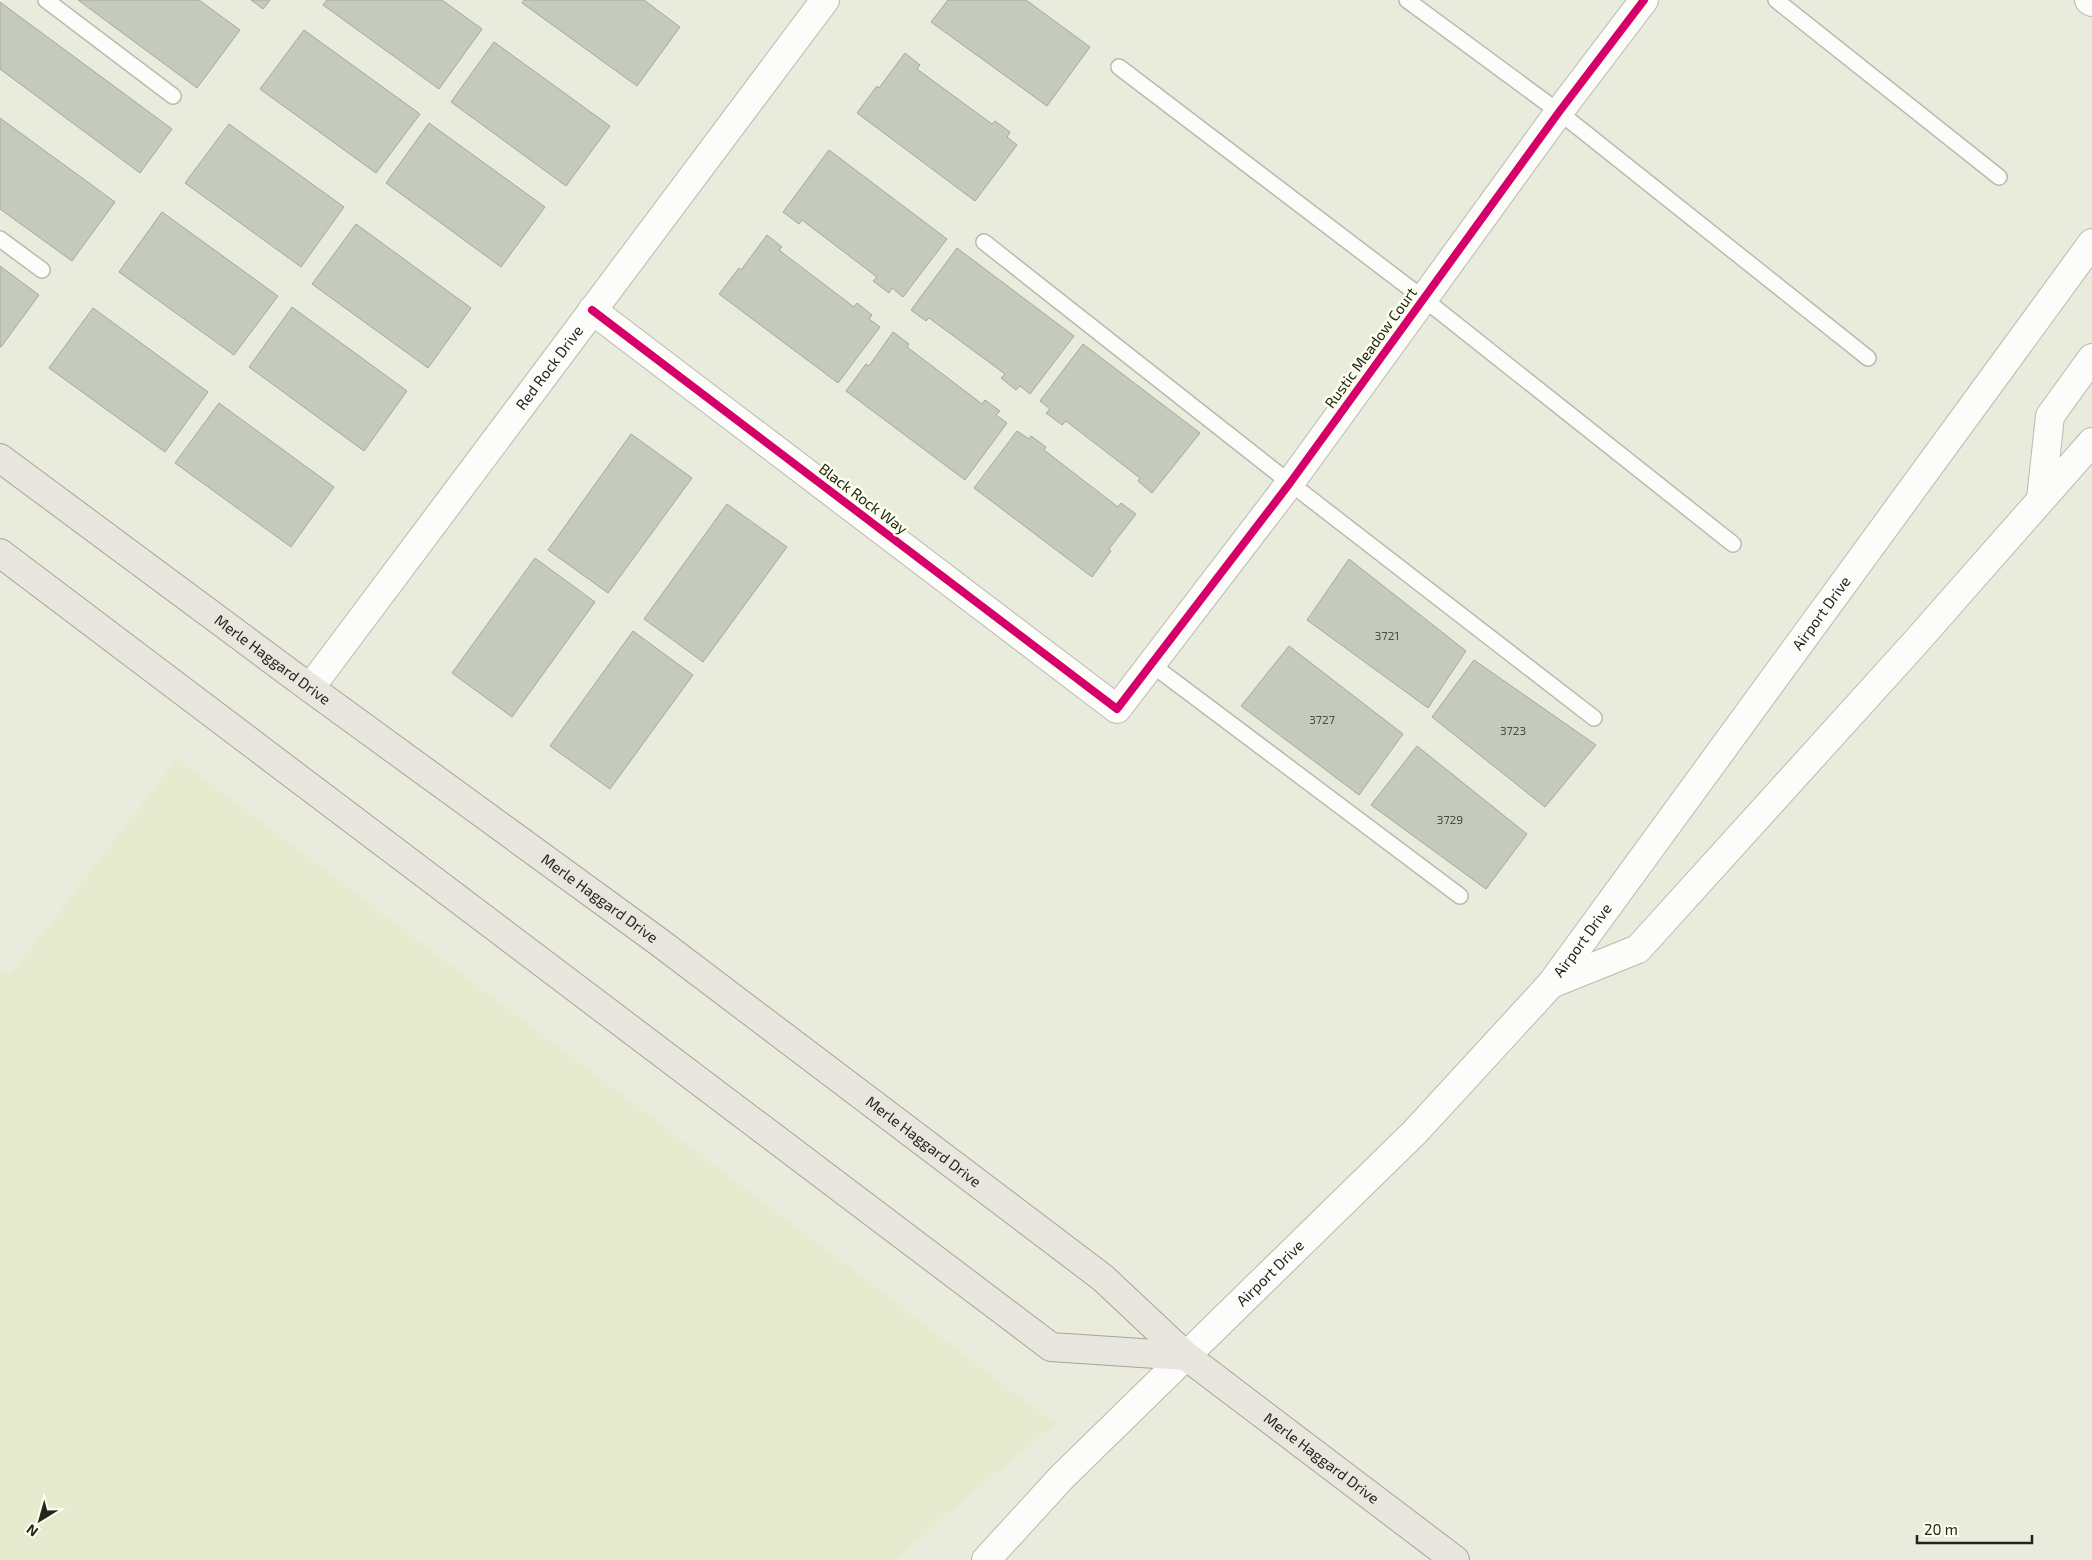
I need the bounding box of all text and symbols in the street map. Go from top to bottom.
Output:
street label: Rustic Meadow Court [1320,283,1420,411]
street label: Red Rock Drive [511,321,586,413]
street label: Black Rock Way [816,459,911,537]
street label: Airport Drive [1788,572,1854,653]
street label: Merle Haggard Drive [211,610,334,708]
house number: 3721 [1375,628,1399,642]
house number: 3727 [1309,712,1335,726]
house number: 3723 [1500,723,1526,737]
house number: 3729 [1437,812,1463,826]
street label: Merle Haggard Drive [538,849,662,946]
street label: Airport Drive [1549,899,1615,980]
street label: Merle Haggard Drive [863,1092,985,1191]
street label: Airport Drive [1232,1236,1307,1309]
street label: Merle Haggard Drive [1261,1408,1383,1507]
north arrow [15,1495,65,1545]
scale bar [1917,1512,2032,1544]
text: 20 m [1924,1520,1958,1538]
text: N [23,1521,41,1541]

